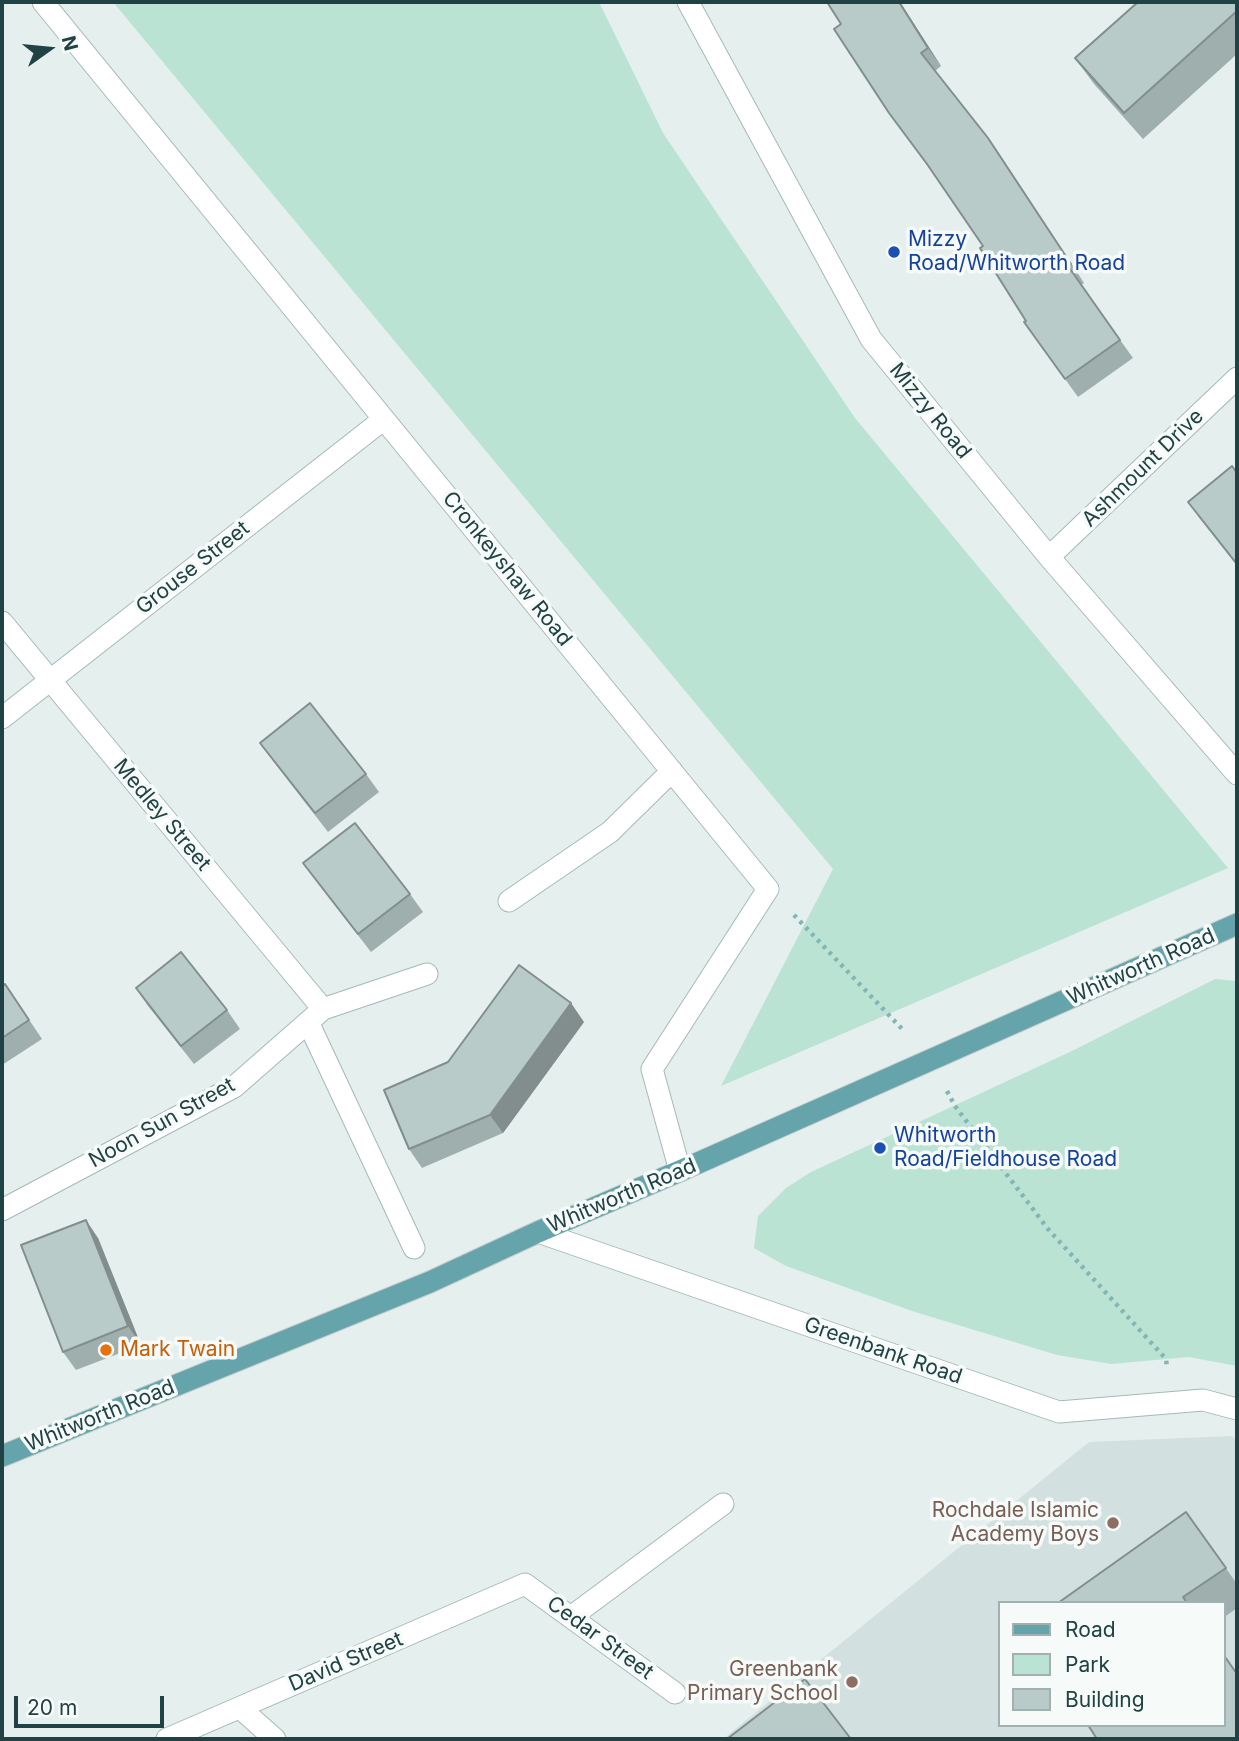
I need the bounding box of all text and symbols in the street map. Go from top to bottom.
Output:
north arrow [14,14,84,84]
text: N [57,33,83,53]
place label: Mizzy Road/Whitworth Road [908,227,1125,277]
marker: Mizzy Road/Whitworth Road [886,244,902,260]
street label: Mizzy Road [884,358,976,464]
street label: Ashmount Drive [1077,404,1209,532]
street label: Cronkeyshaw Road [437,487,577,651]
street label: Grouse Street [131,516,255,620]
street label: Medley Street [108,754,216,876]
street label: Whitworth Road [1063,923,1219,1011]
street label: Noon Sun Street [85,1073,239,1173]
place label: Whitworth Road/Fieldhouse Road [894,1123,1117,1173]
marker: Whitworth Road/Fieldhouse Road [872,1140,888,1156]
street label: Whitworth Road [544,1153,700,1239]
street label: Greenbank Road [801,1312,965,1390]
place label: Mark Twain [120,1337,235,1363]
marker: Mark Twain [98,1342,114,1358]
street label: Whitworth Road [22,1375,178,1457]
place label: Rochdale Islamic Academy Boys [932,1498,1099,1548]
marker: Rochdale Islamic Academy Boys [1105,1515,1121,1531]
street label: Cedar Street [542,1591,658,1685]
legend [998,1601,1225,1727]
text: Road [1065,1617,1116,1642]
street label: David Street [285,1627,407,1697]
text: Park [1065,1652,1110,1677]
place label: Greenbank Primary School [687,1657,838,1707]
marker: Greenbank Primary School [844,1674,860,1690]
scale bar [18,1682,168,1726]
text: Building [1065,1687,1145,1712]
text: 20 m [27,1695,77,1720]

